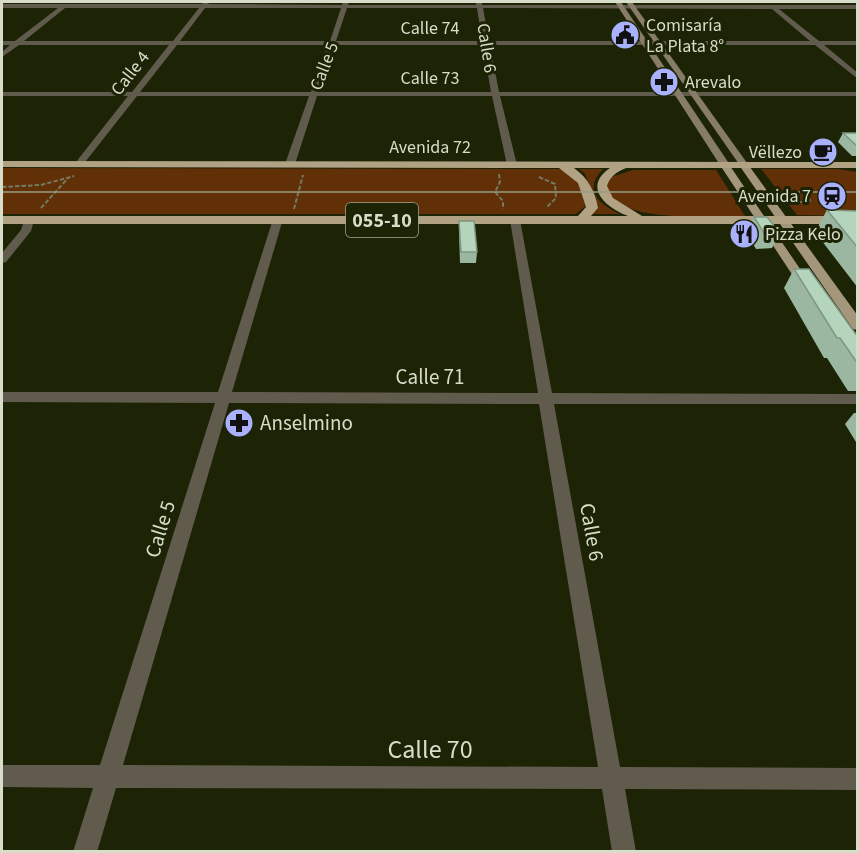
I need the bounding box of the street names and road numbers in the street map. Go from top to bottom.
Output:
street label: Calle 74 [401,16,460,41]
street label: Calle 6 [470,21,503,75]
street label: Calle 5 [304,38,345,94]
street label: Calle 4 [105,46,156,101]
street label: Calle 73 [401,66,460,91]
street label: Avenida 72 [389,135,471,160]
road number: 055-10 [346,203,418,237]
street label: Calle 71 [396,362,464,392]
street label: Calle 5 [137,497,183,561]
street label: Calle 6 [572,501,612,563]
street label: Calle 70 [387,731,473,768]

